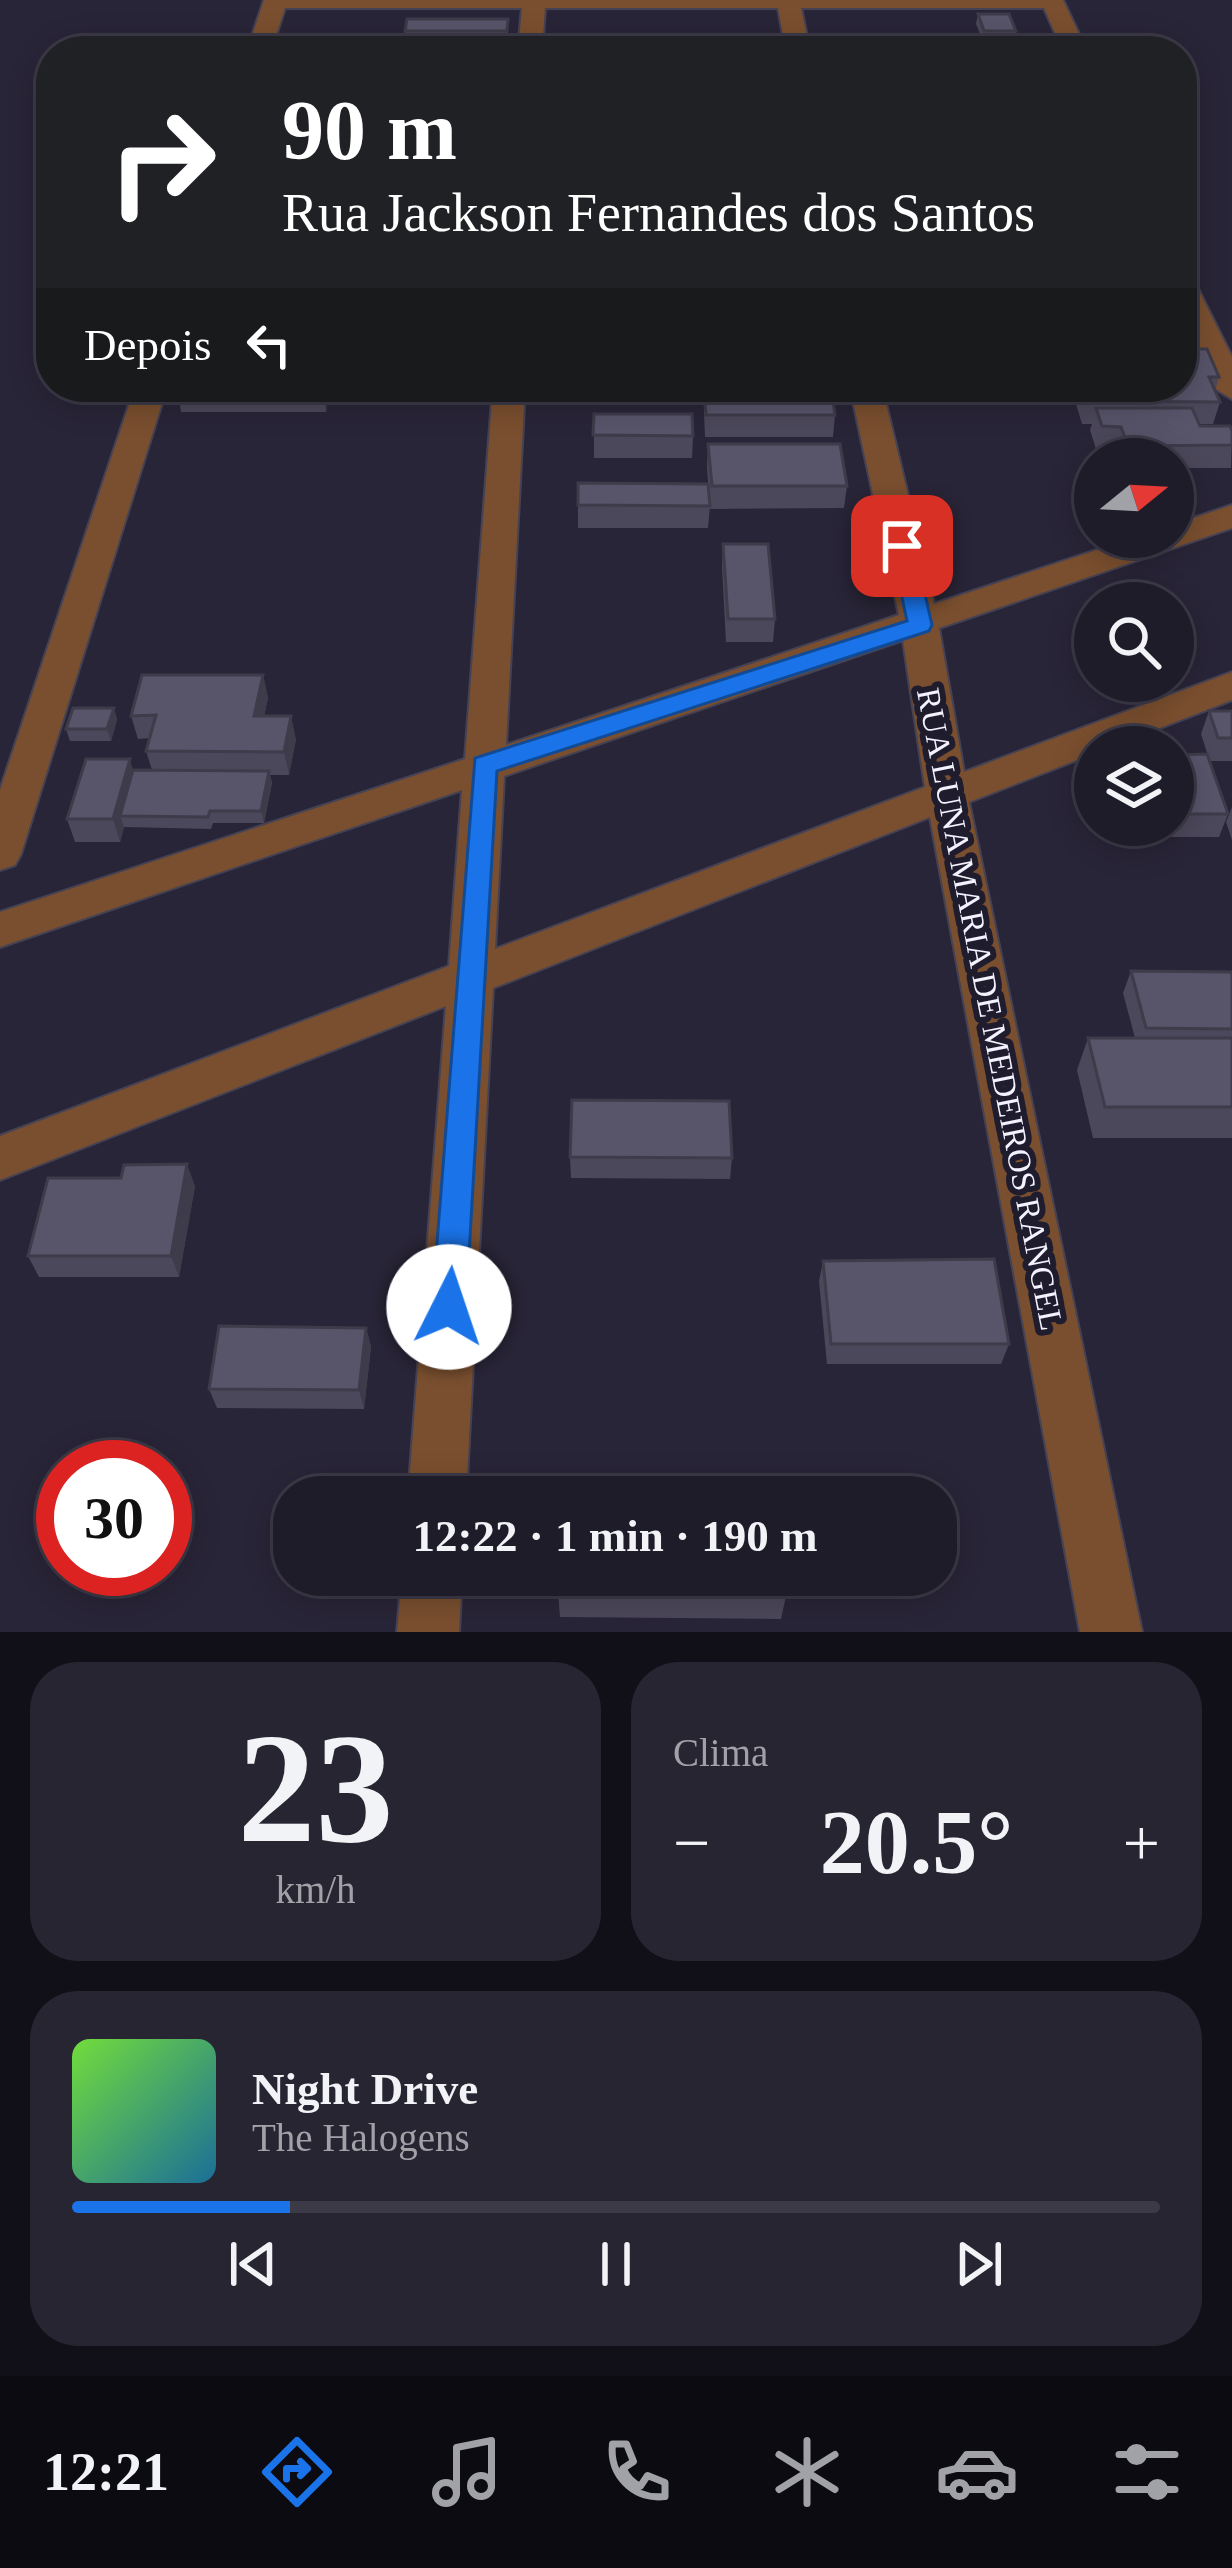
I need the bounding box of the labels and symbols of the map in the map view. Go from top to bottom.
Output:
north arrow [1074,438,1194,558]
pin [851,495,953,597]
street label: RUA LUNA MARIA DE MEDEIROS RANGEL [910,685,1070,1333]
position arrow [386,1244,512,1370]
speed limit sign: 30 [36,1440,192,1596]

